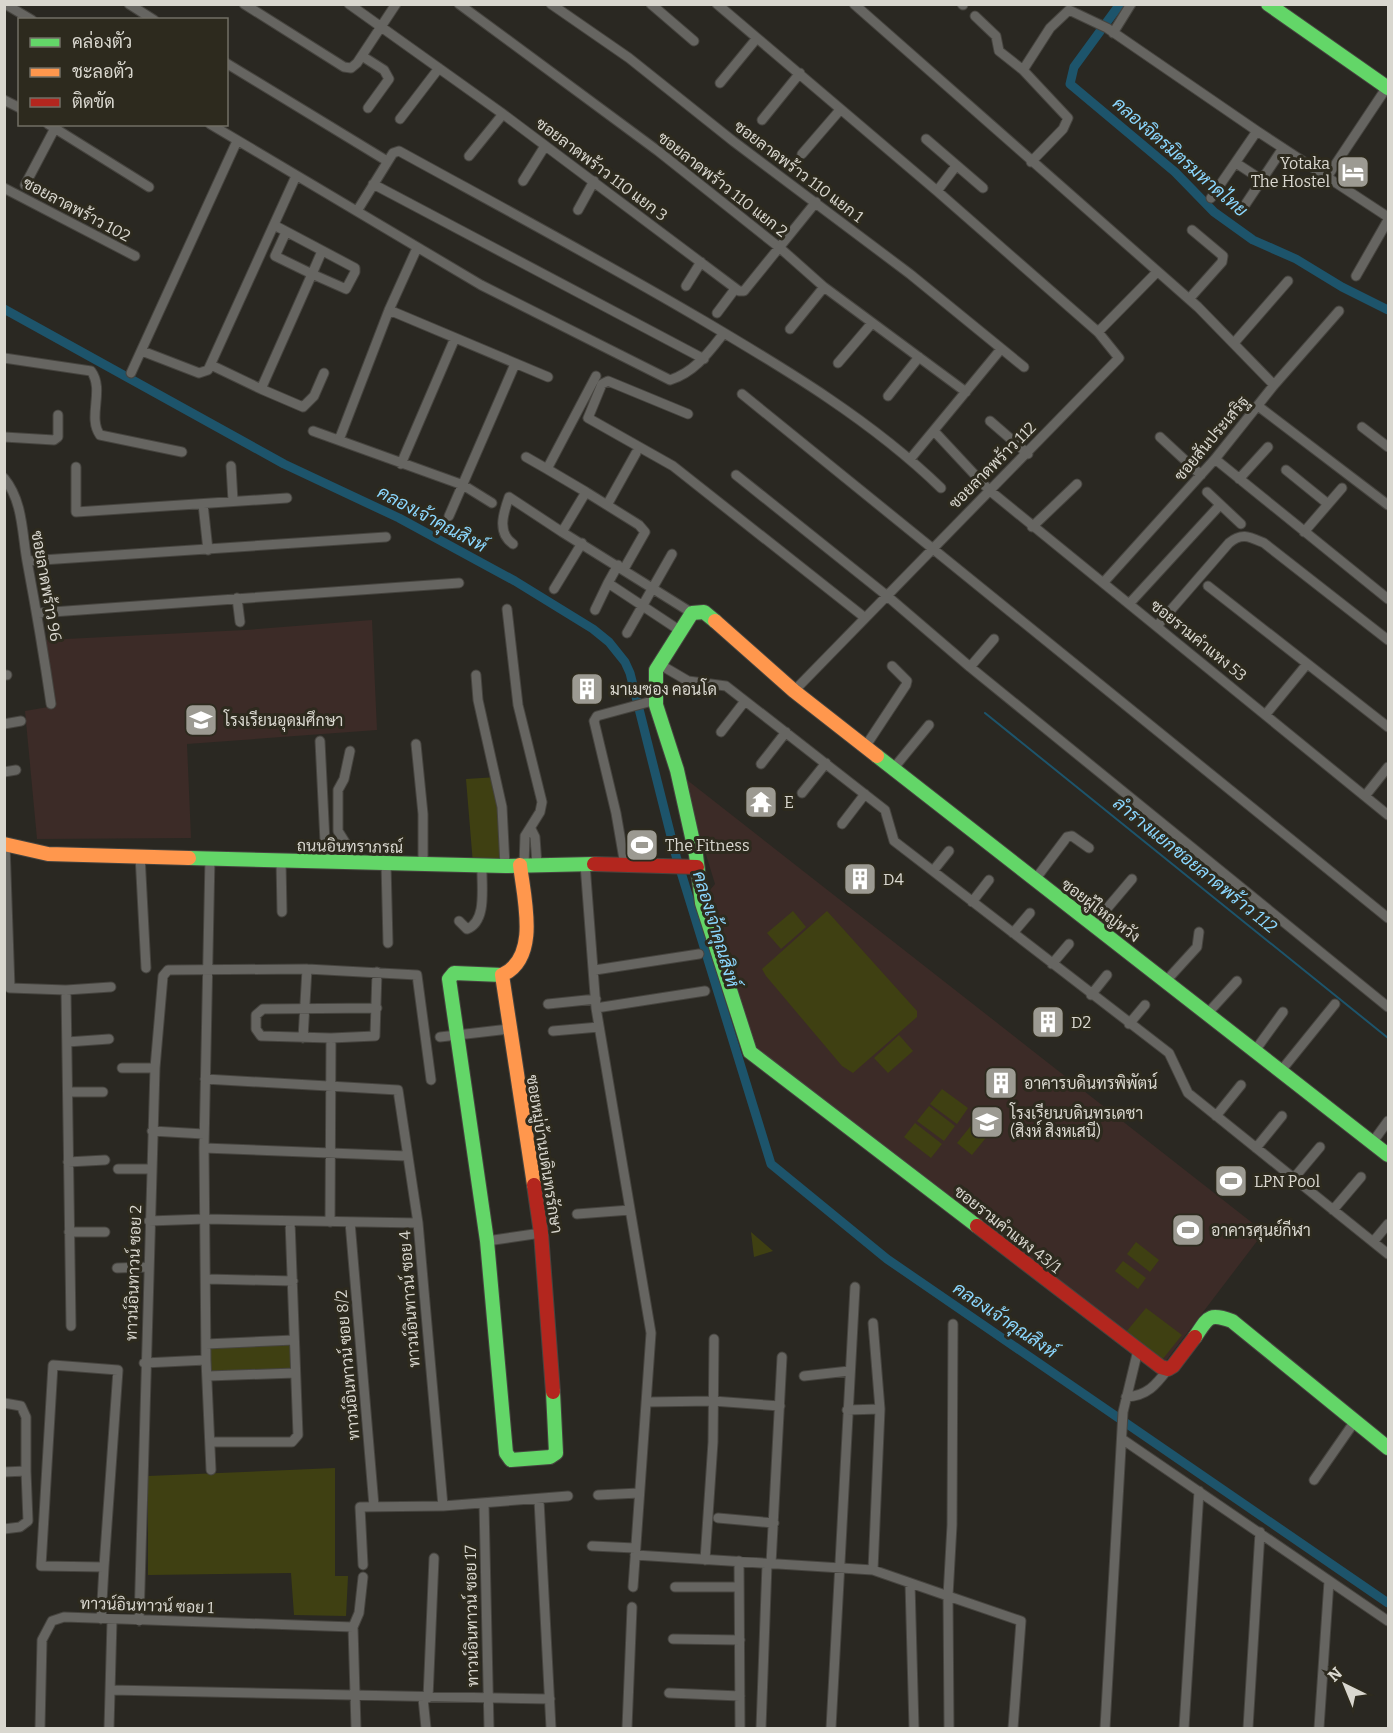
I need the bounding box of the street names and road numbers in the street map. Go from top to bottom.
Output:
street label: ซอยลาดพร้าว 110 แยก 3 [532,113,672,225]
street label: ซอยลาดพร้าว 110 แยก 1 [730,116,868,227]
street label: ซอยลาดพร้าว 110 แยก 2 [654,127,792,241]
street label: ซอยลาดพร้าว 102 [20,172,134,246]
street label: ซอยสันประเสริฐ [1170,391,1253,485]
street label: ซอยลาดพร้าว 112 [944,417,1040,513]
street label: ซอยลาดพร้าว 96 [27,529,67,643]
street label: ซอยรามคำแหง 53 [1147,596,1251,685]
street label: ถนนอินทราภรณ์ [297,833,403,857]
street label: ซอยผู้ใหญ่หวัง [1056,873,1145,948]
street label: ซอยหมู่บ้านบดินทรรักษา [521,1073,567,1235]
street label: ซอยรามคำแหง 43/1 [950,1182,1066,1278]
street label: ทาวน์อินทาวน์ ซอย 2 [119,1204,145,1342]
street label: ทาวน์อินทาวน์ ซอย 4 [392,1229,424,1368]
street label: ทาวน์อินทาวน์ ซอย 8/2 [328,1289,364,1441]
street label: ทาวน์อินทาวน์ ซอย 17 [458,1545,482,1687]
street label: ทาวน์อินทาวน์ ซอย 1 [80,1591,215,1617]

